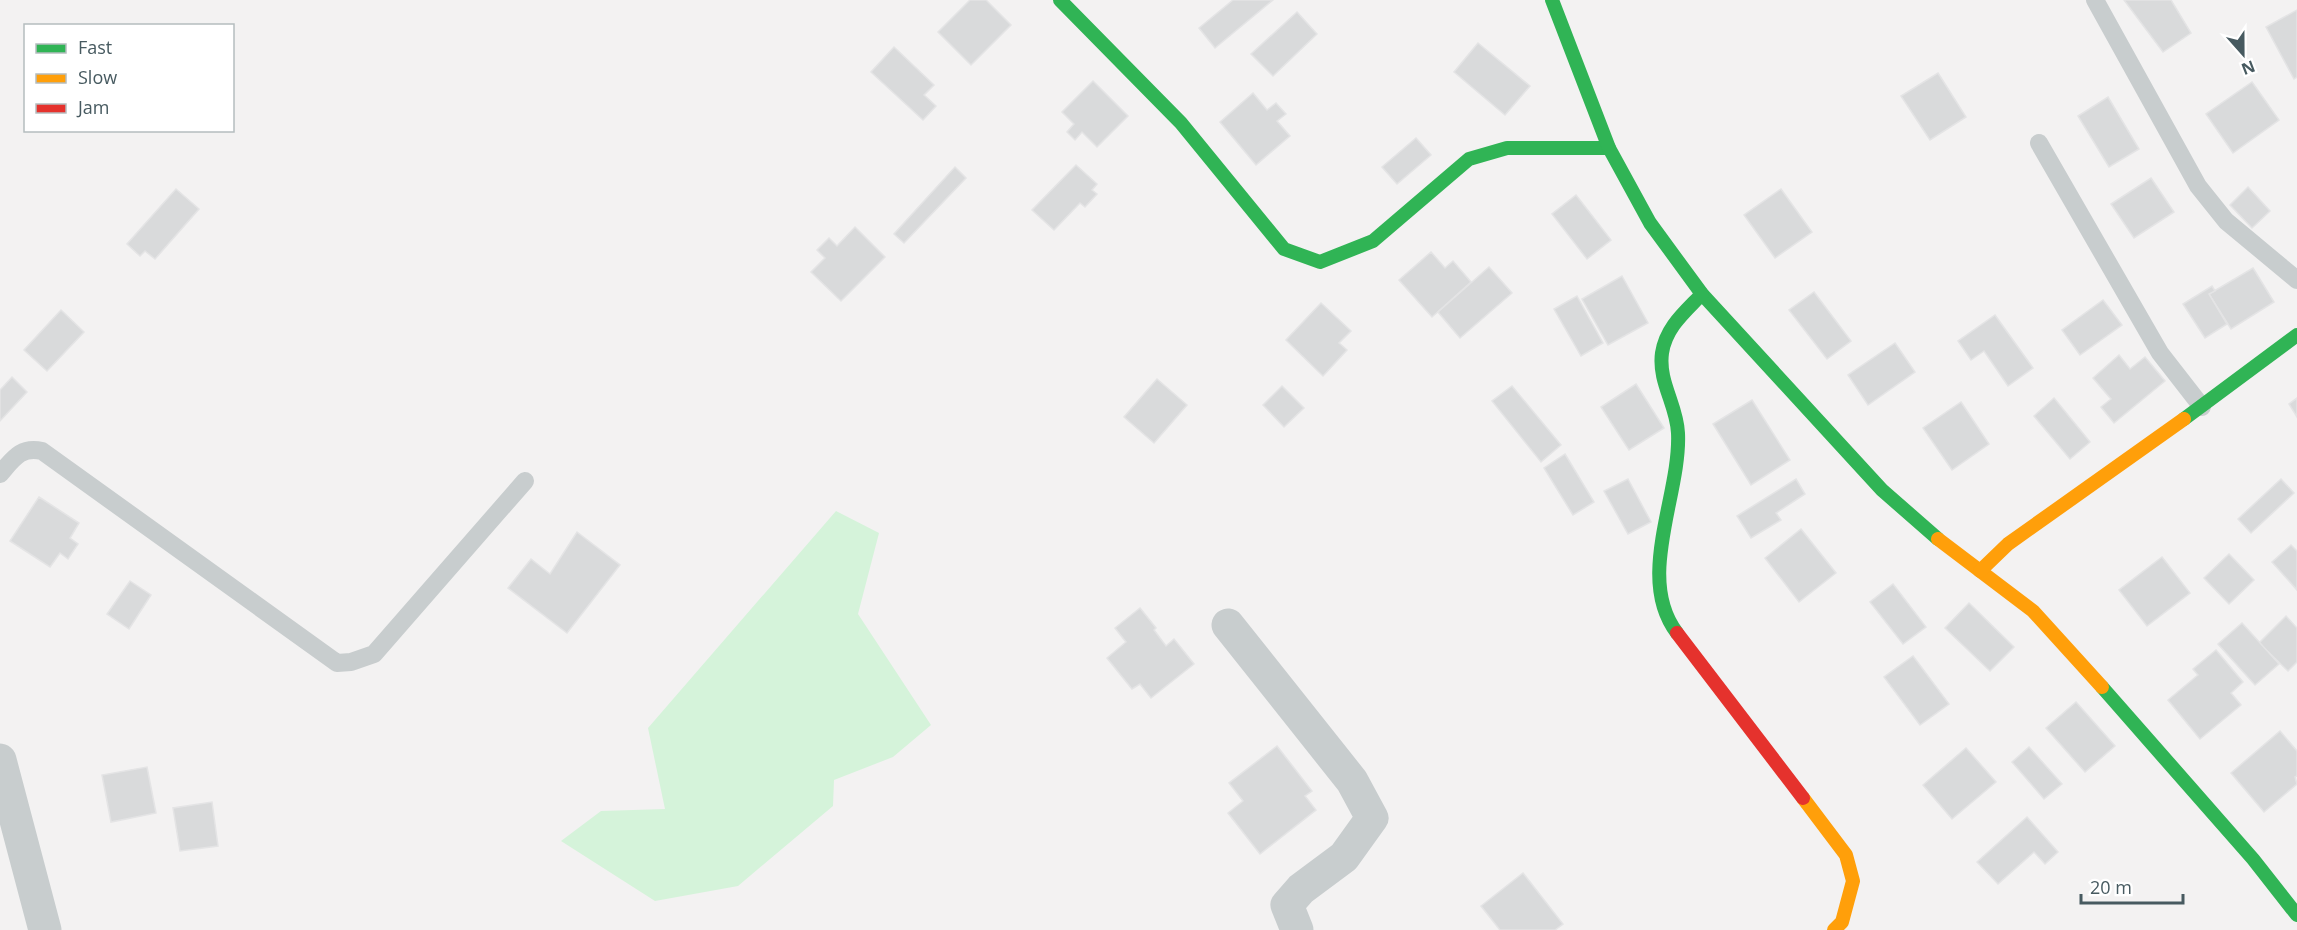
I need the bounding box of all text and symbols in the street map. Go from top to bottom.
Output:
legend [24,24,234,132]
north arrow [2213,24,2273,84]
text: Fast [78,35,112,59]
text: N [2238,55,2258,81]
text: Slow [78,65,117,89]
text: Jam [76,95,110,119]
scale bar [2081,867,2183,905]
text: 20 m [2090,875,2132,899]

